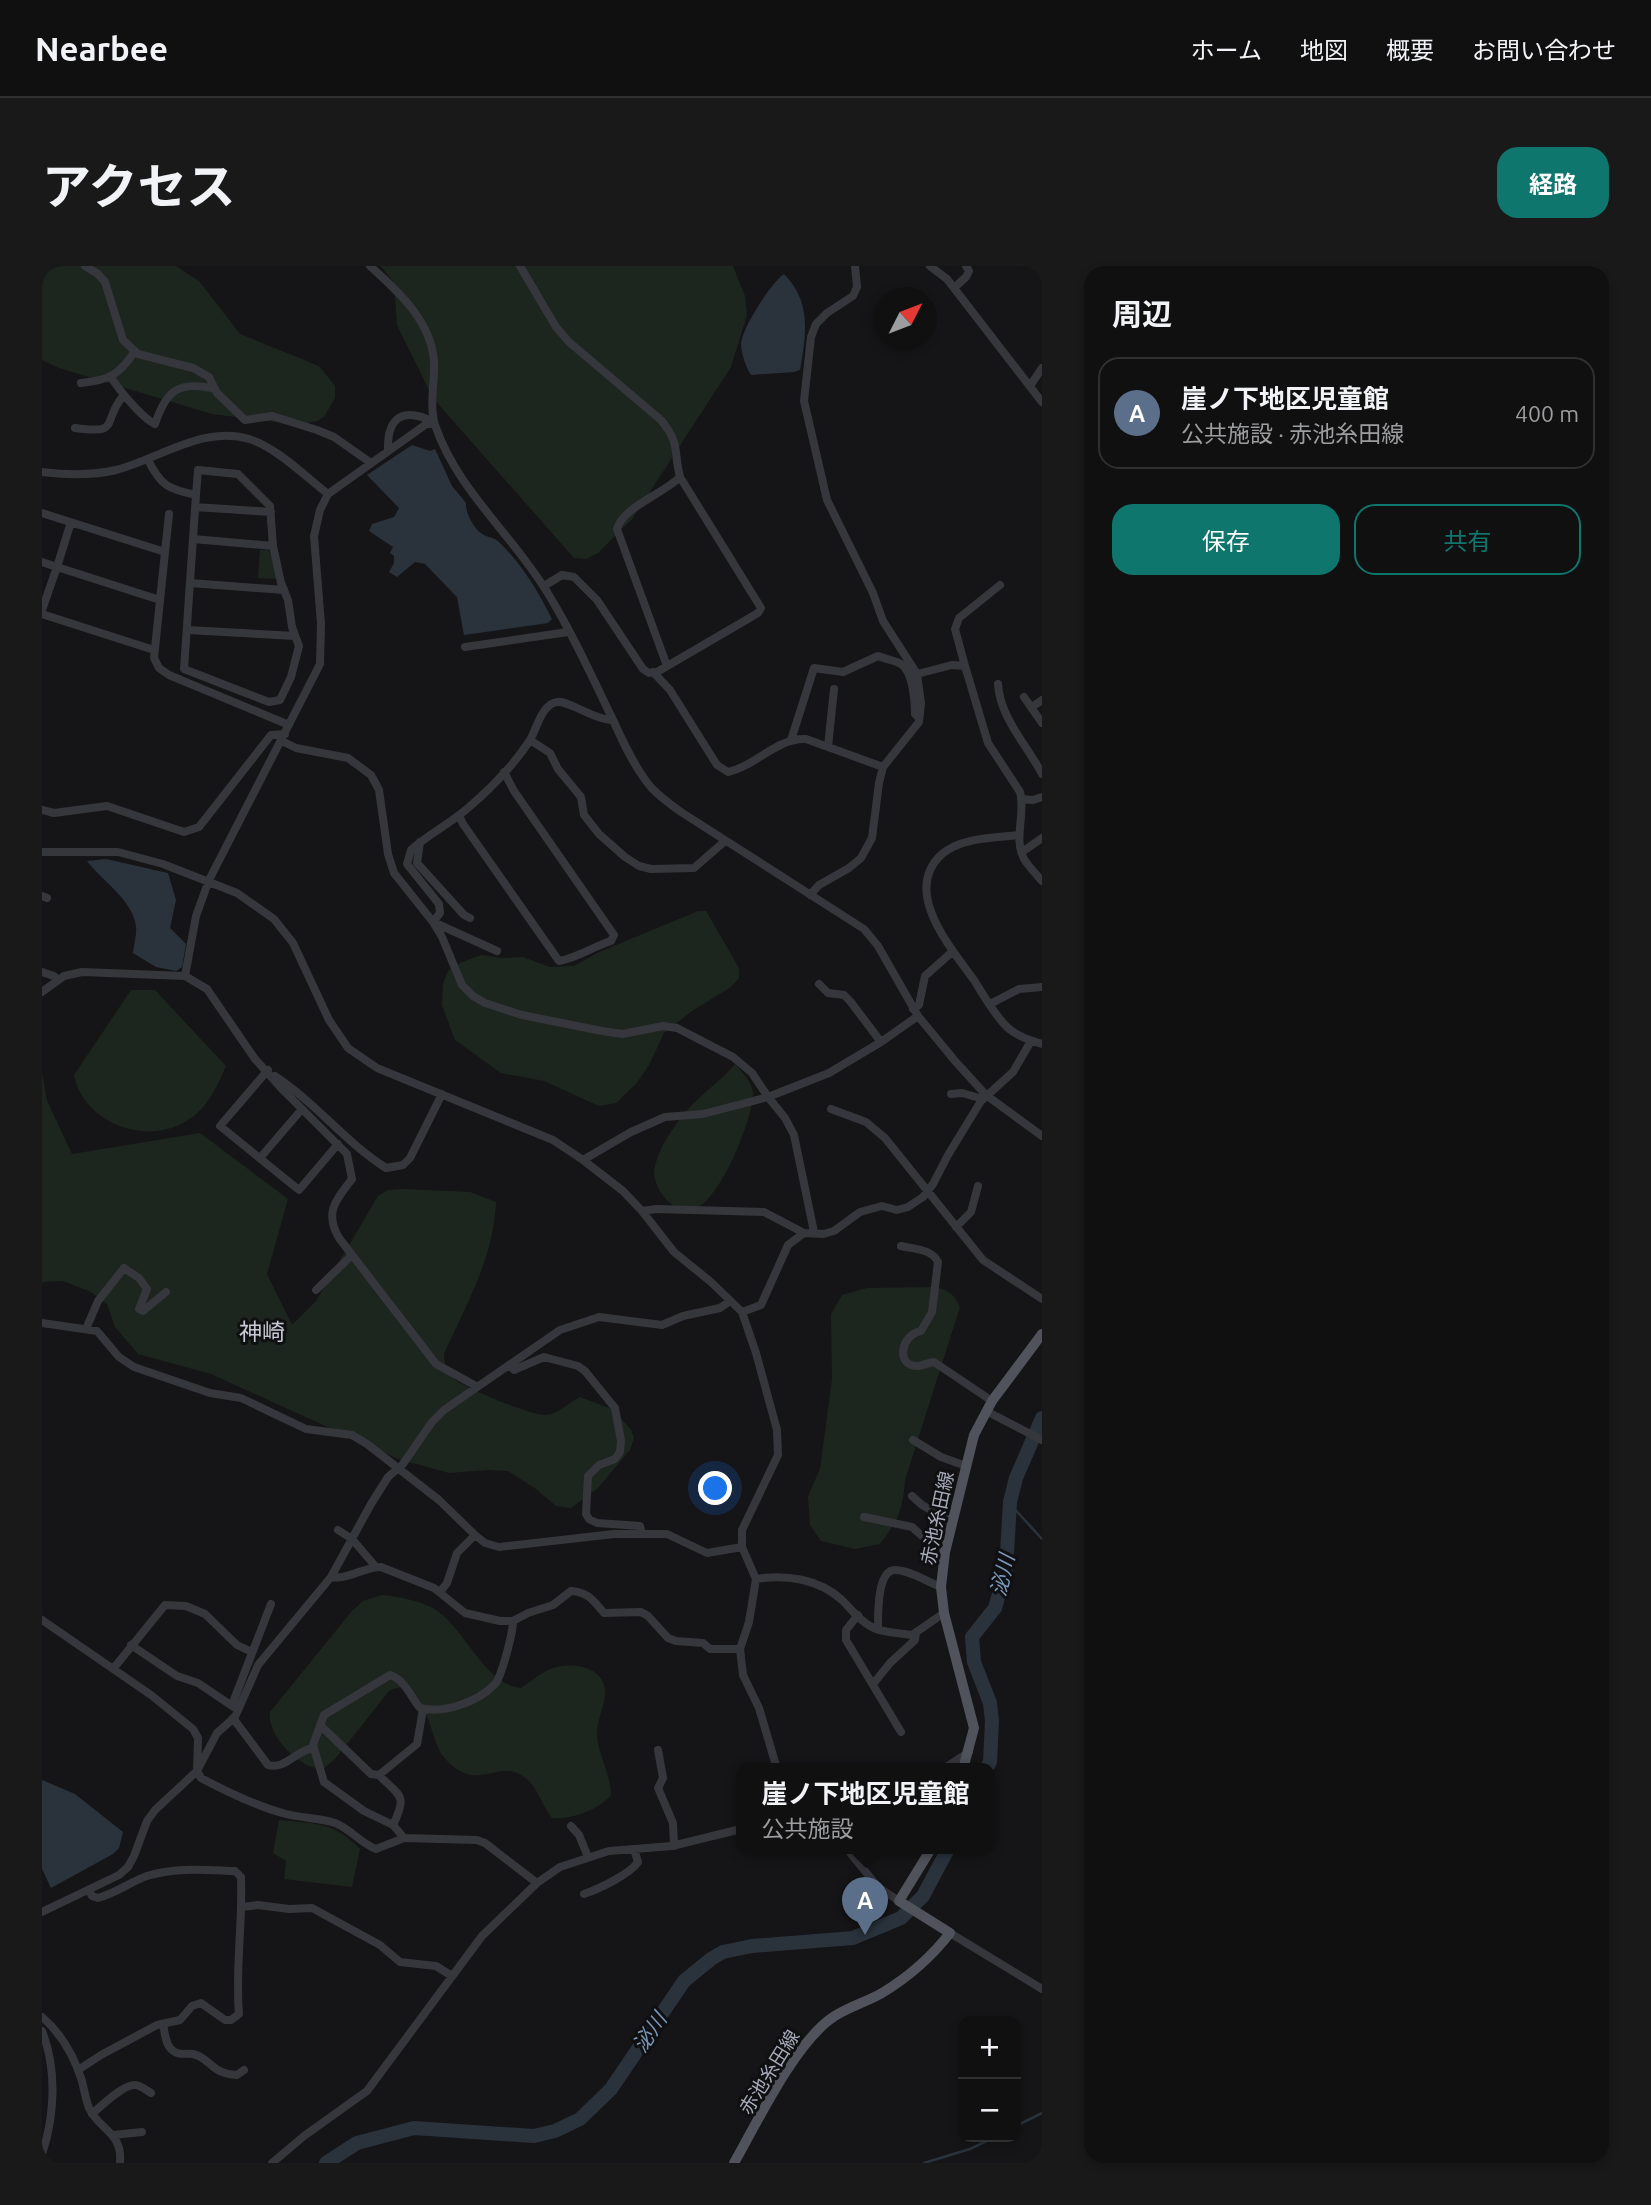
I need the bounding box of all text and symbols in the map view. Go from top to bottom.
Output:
text: Nearbee [35,30,168,67]
text: ホーム [1191,37,1262,64]
text: 地図 [1300,37,1348,64]
text: 概要 [1386,37,1434,64]
text: お問い合わせ [1472,37,1616,64]
button: 経路 [1497,147,1609,218]
text: アクセス [42,158,236,213]
north arrow [874,287,937,350]
text: 周辺 [1112,297,1172,331]
text: 崖ノ下地区児童館 [1181,384,1389,413]
text: A [1129,401,1145,426]
text: 400 m [1515,401,1579,426]
text: 公共施設 · 赤池糸田線 [1181,421,1404,446]
button: 保存 [1112,504,1340,575]
button: 共有 [1354,504,1581,575]
district label: 神崎 [239,1319,285,1344]
street label: 赤池糸田線 [916,1469,958,1567]
your location [698,1471,732,1505]
water label: 泌川 [986,1550,1019,1598]
popup [736,1763,995,1854]
text: 崖ノ下地区児童館 [761,1779,970,1808]
text: 公共施設 [761,1816,853,1841]
pin: A [842,1877,888,1935]
water label: 泌川 [627,2006,672,2056]
map controls [958,2016,1021,2142]
button: + [958,2016,1021,2079]
street label: 赤池糸田線 [734,2026,804,2118]
button: − [958,2079,1021,2142]

